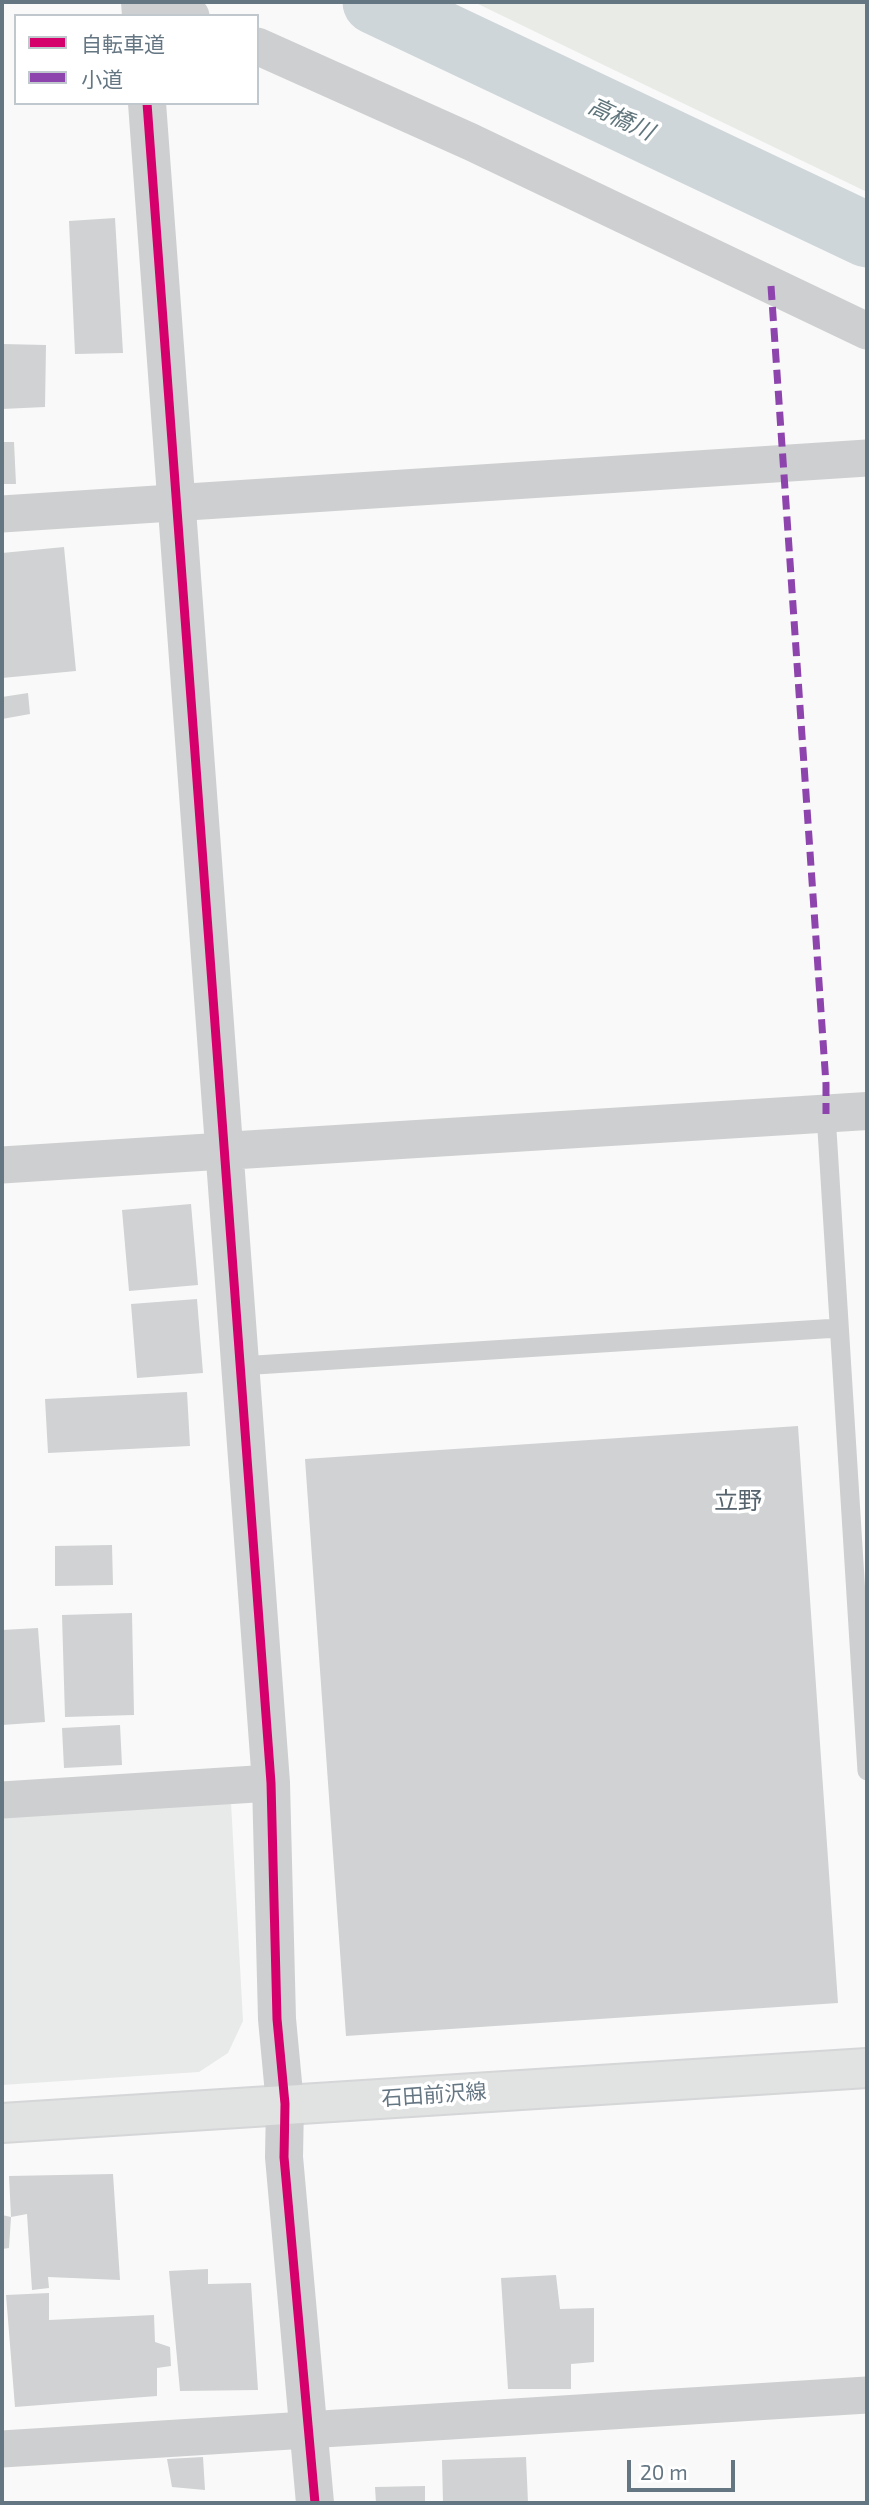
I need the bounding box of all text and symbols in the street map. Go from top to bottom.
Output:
legend [14,14,259,105]
text: 自転車道 [81,31,165,56]
text: 小道 [81,66,123,91]
water label: 高橋川 [584,92,658,146]
district label: 立野 [714,1487,762,1515]
street label: 石田前沢線 [381,2079,487,2111]
scale bar [631,2446,740,2490]
text: 20 m [640,2459,688,2484]

